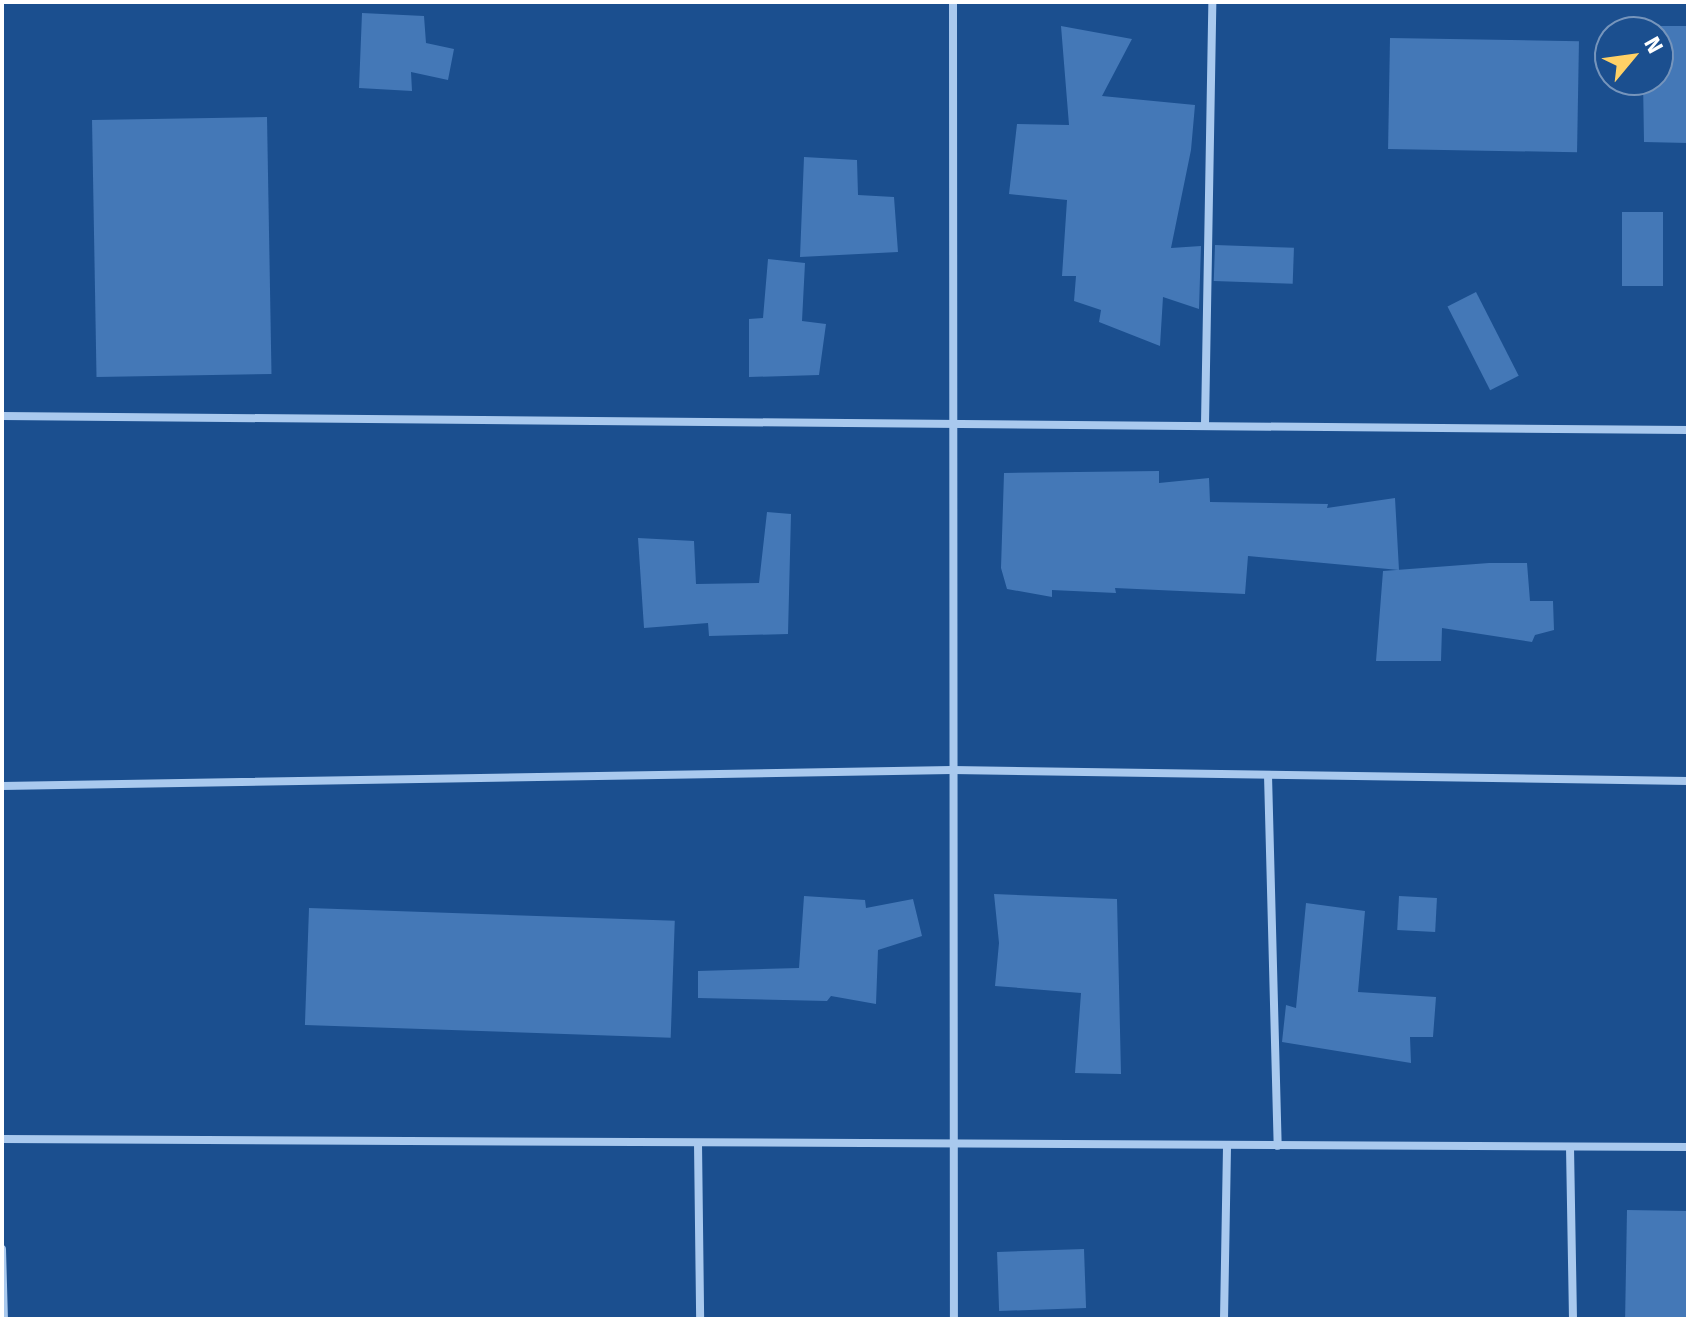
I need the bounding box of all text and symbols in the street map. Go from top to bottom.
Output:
north arrow [1594,16,1674,96]
text: N [1638,32,1669,58]

